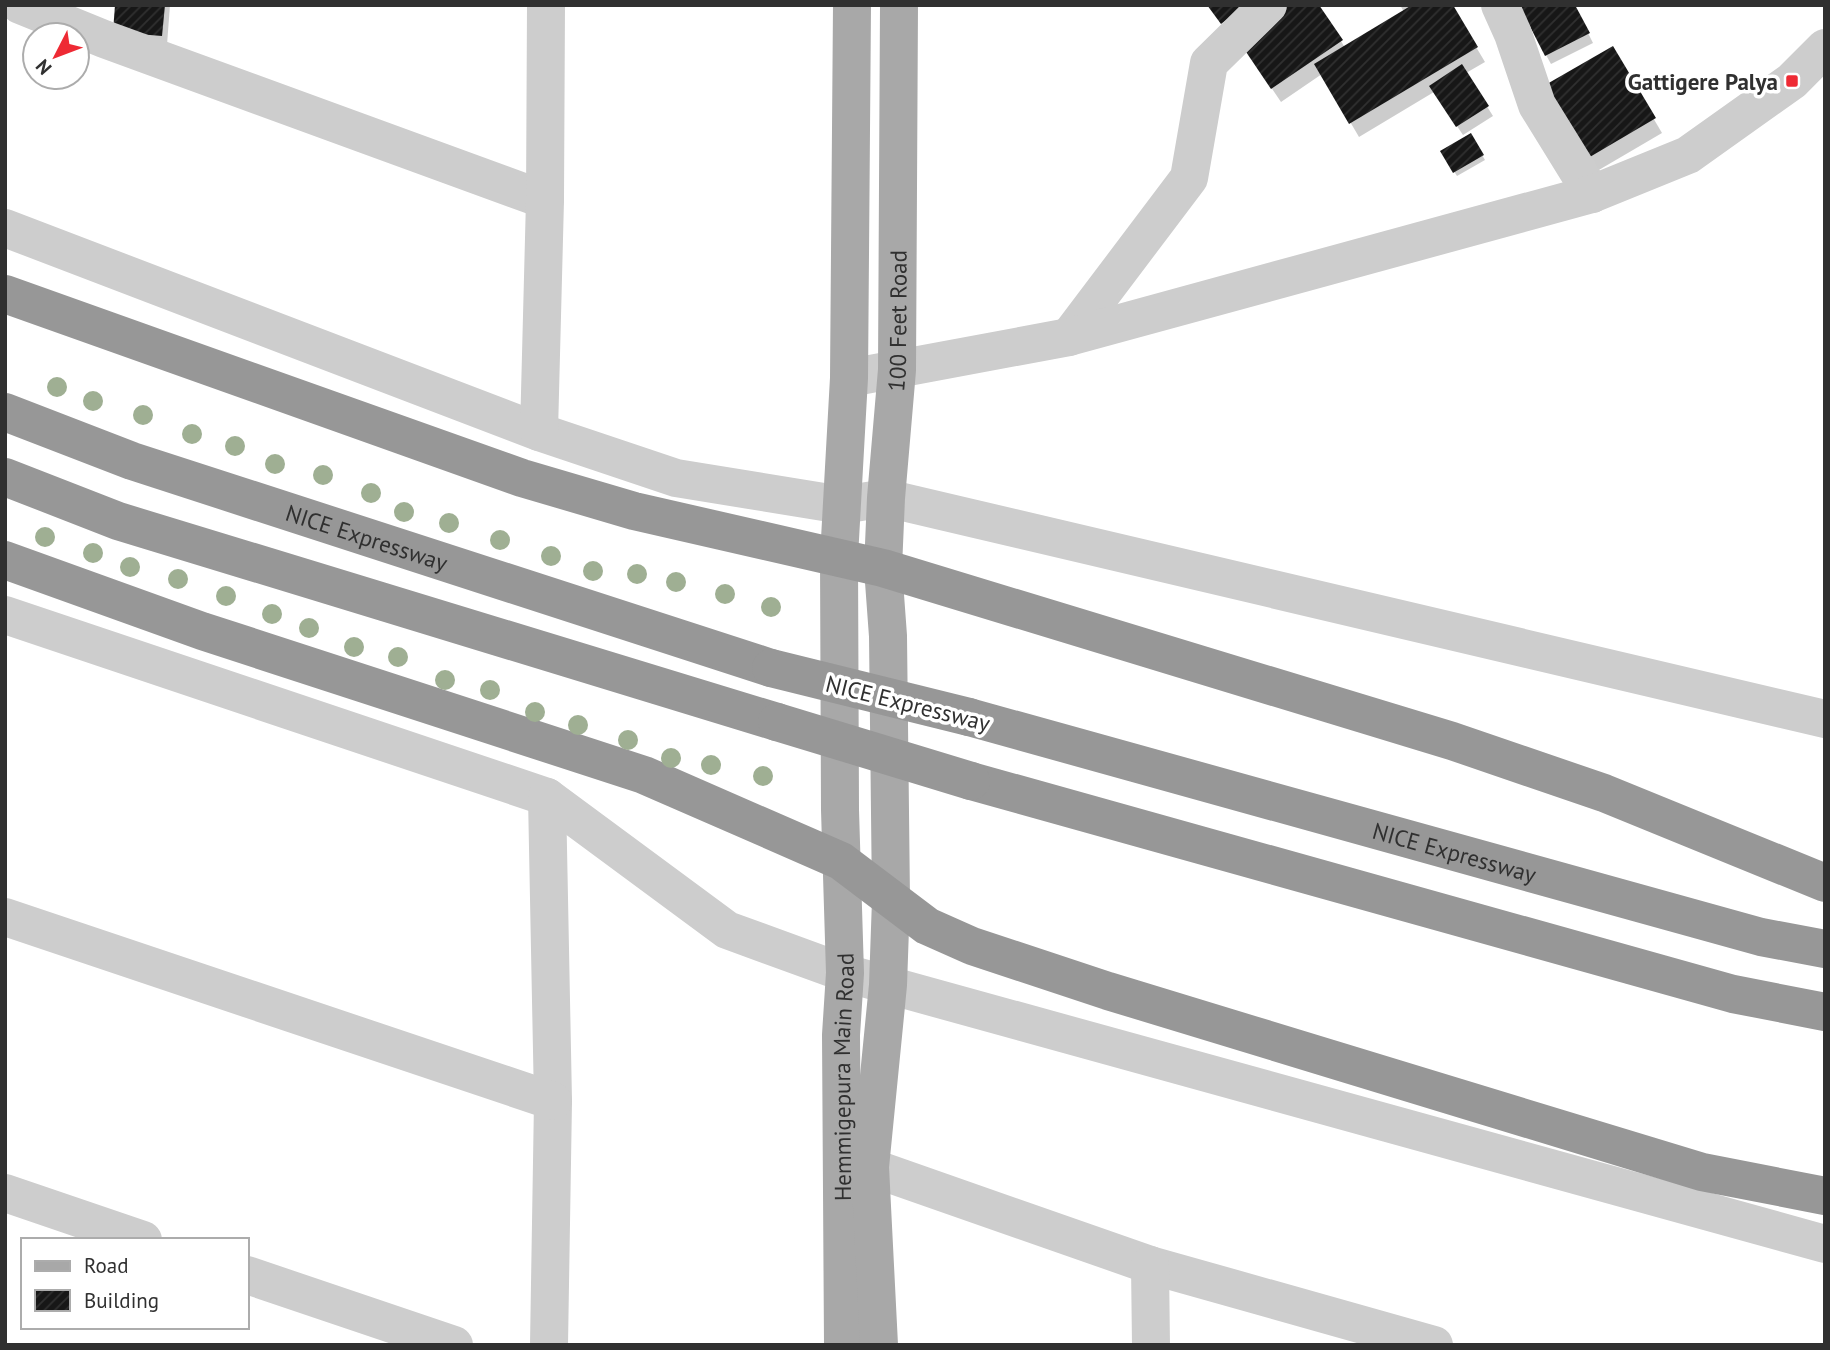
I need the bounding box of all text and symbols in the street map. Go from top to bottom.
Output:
north arrow [21,21,91,91]
text: N [30,55,56,80]
place label: Gattigere Palya [1628,67,1778,96]
marker: Gattigere Palya [1784,73,1800,89]
street label: 100 Feet Road [881,250,912,393]
street label: NICE Expressway [282,497,452,577]
street label: NICE Expressway [823,669,993,737]
street label: NICE Expressway [1370,815,1540,888]
street label: Hemmigepura Main Road [826,953,860,1201]
legend [21,1238,248,1329]
text: Road [84,1252,128,1279]
text: Building [84,1287,159,1314]

